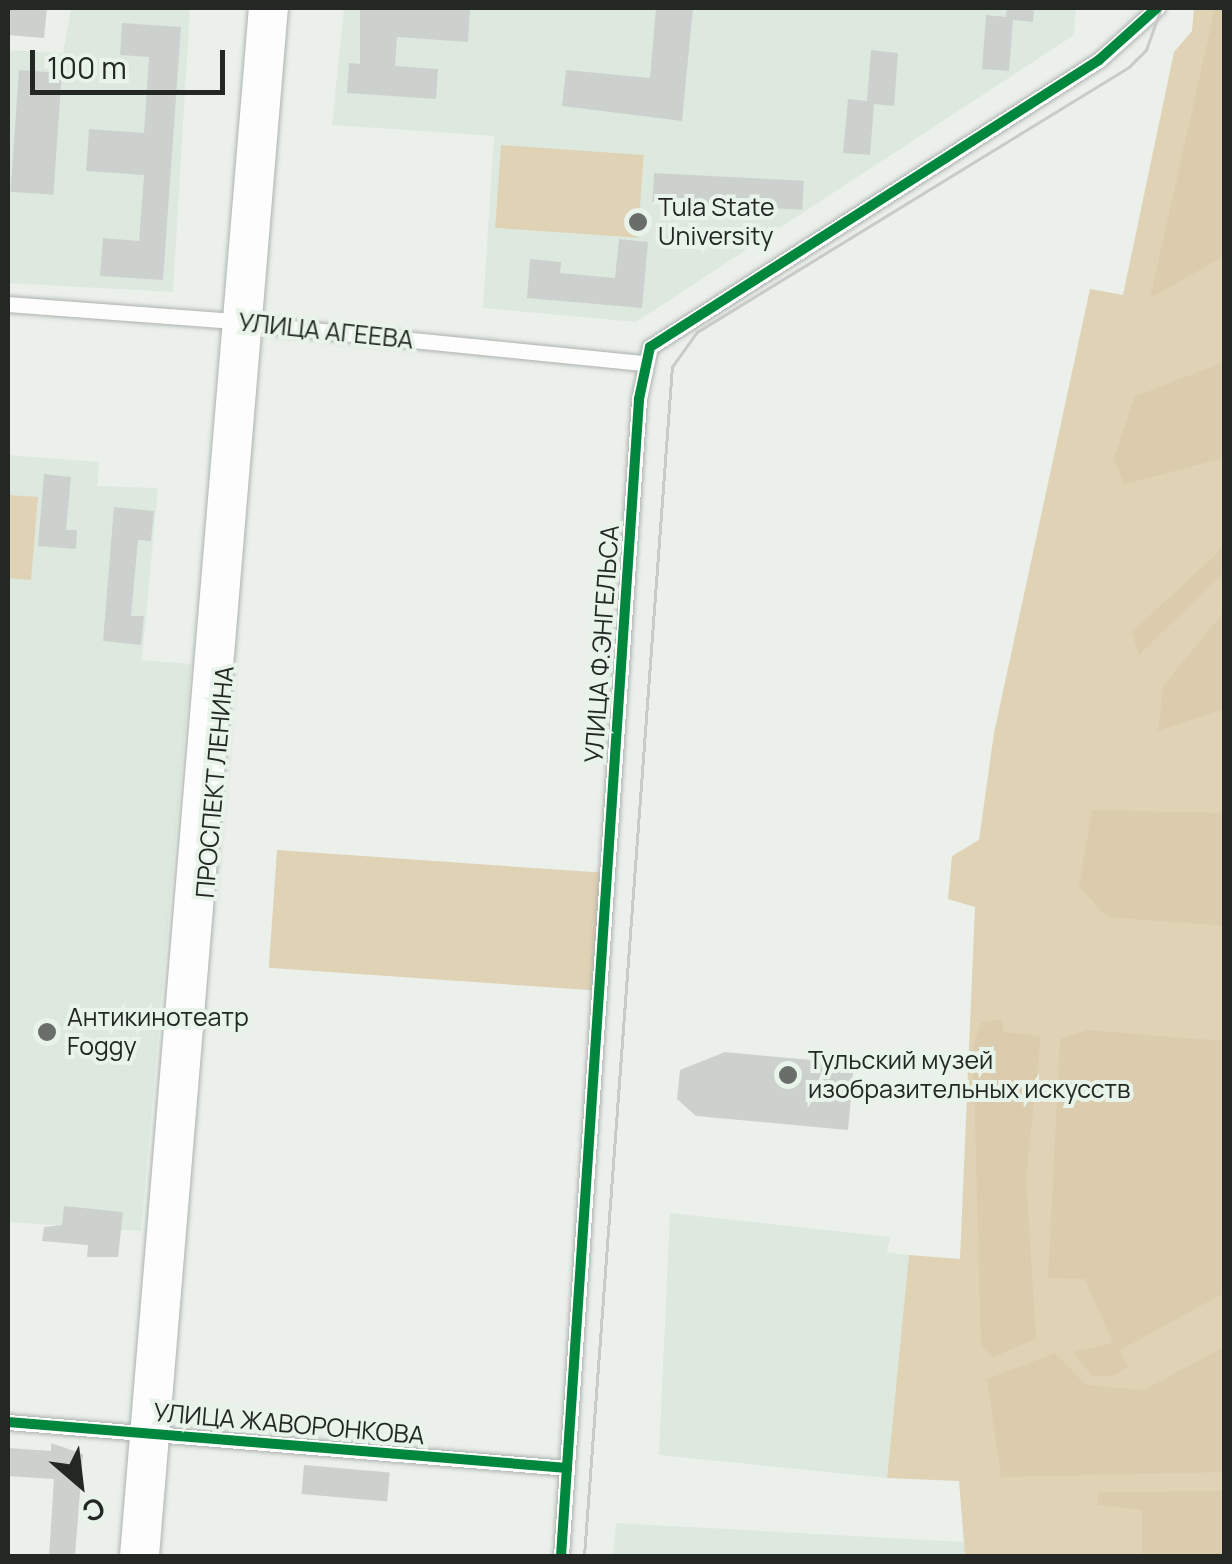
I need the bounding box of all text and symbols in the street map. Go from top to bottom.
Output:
scale bar [35,30,230,92]
text: 100 m [47,47,127,88]
place label: Tula State University [658,193,775,252]
marker: Tula State University [627,211,649,233]
street label: УЛИЦА АГЕЕВА [237,307,415,355]
street label: УЛИЦА Ф.ЭНГЕЛЬСА [579,524,625,764]
street label: ПРОСПЕКТ ЛЕНИНА [190,664,240,900]
place label: Антикинотеатр Foggy [67,1003,249,1062]
marker: Антикинотеатр Foggy [36,1021,58,1043]
place label: Тульский музей изобразительных искусств [808,1046,1130,1105]
marker: Тульский музей изобразительных искусств [777,1064,799,1086]
street label: УЛИЦА ЖАВОРОНКОВА [152,1397,426,1451]
north arrow [30,1434,130,1534]
text: С [76,1489,112,1532]

